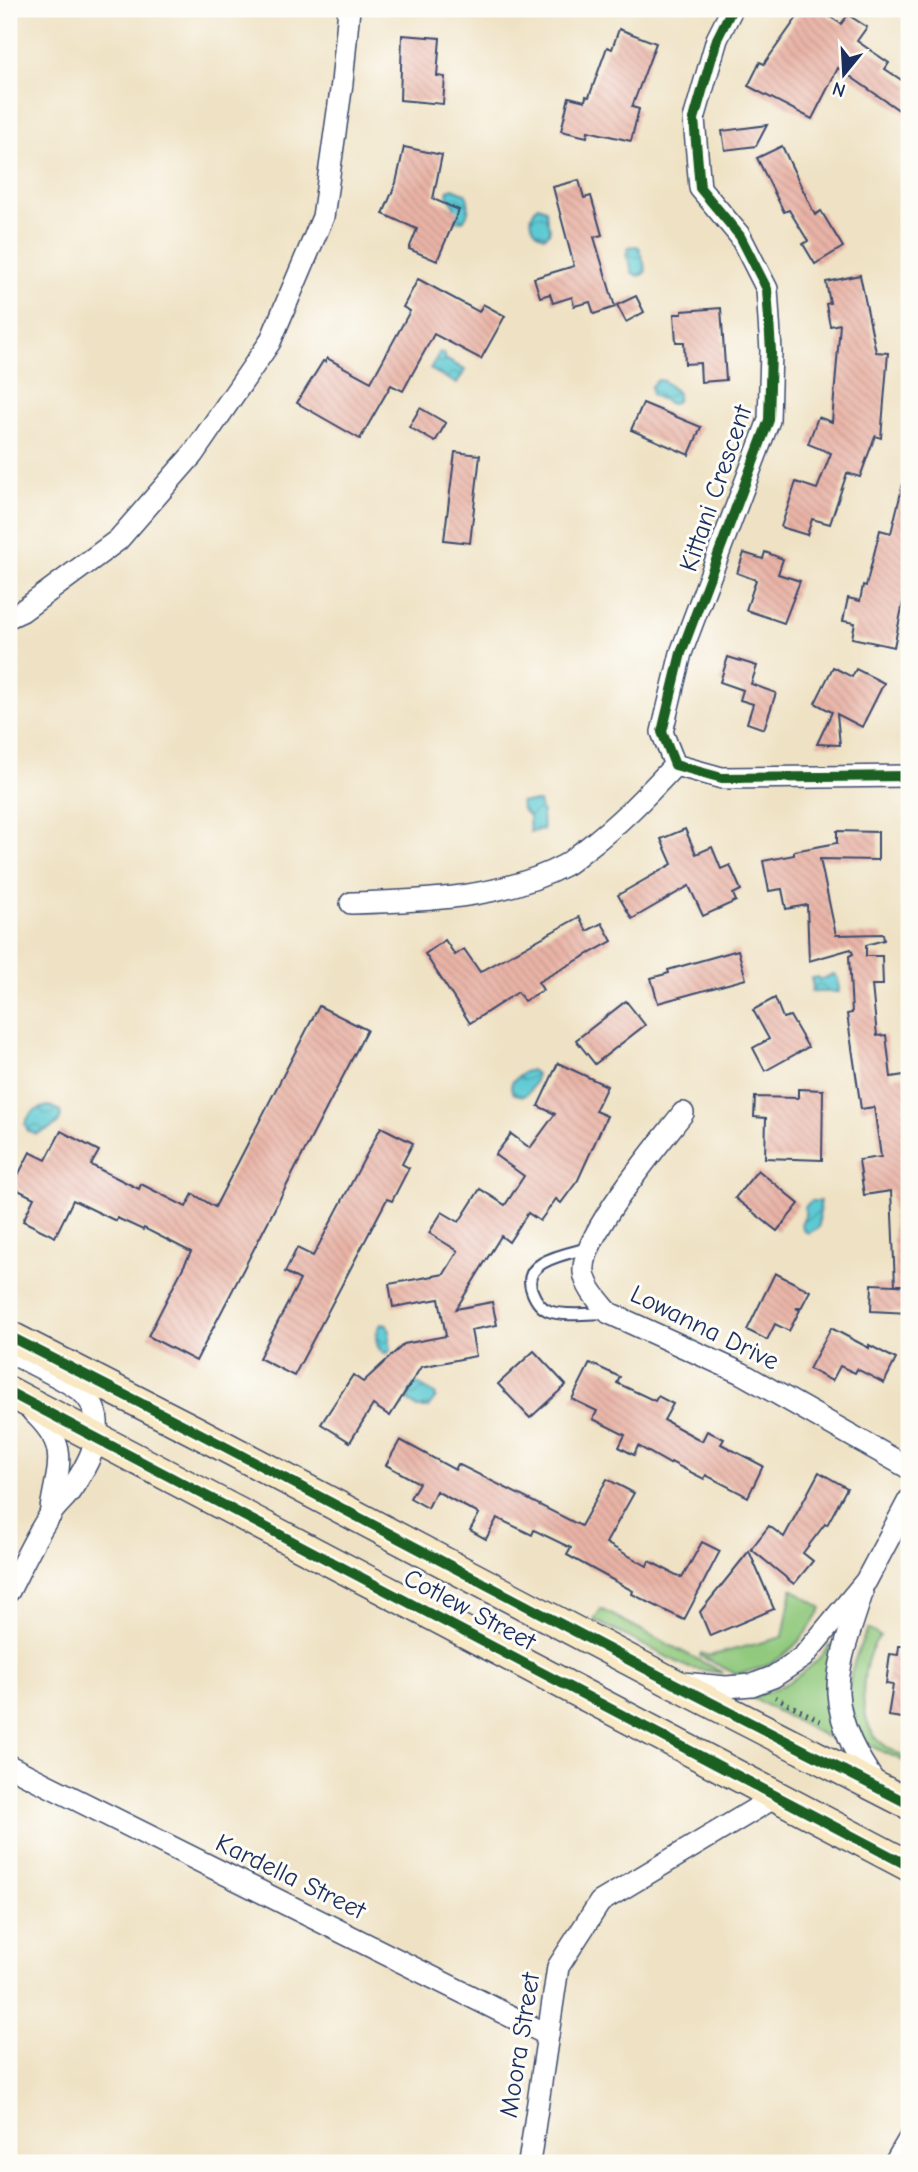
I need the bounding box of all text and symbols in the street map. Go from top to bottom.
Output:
north arrow [810,38,880,108]
text: N [830,77,848,102]
street label: Kittani Crescent [673,400,759,575]
street label: Lowanna Drive [625,1279,784,1377]
street label: Cotlew Street [398,1563,542,1658]
street label: Kardella Street [211,1828,372,1927]
street label: Moora Street [494,1969,546,2120]

